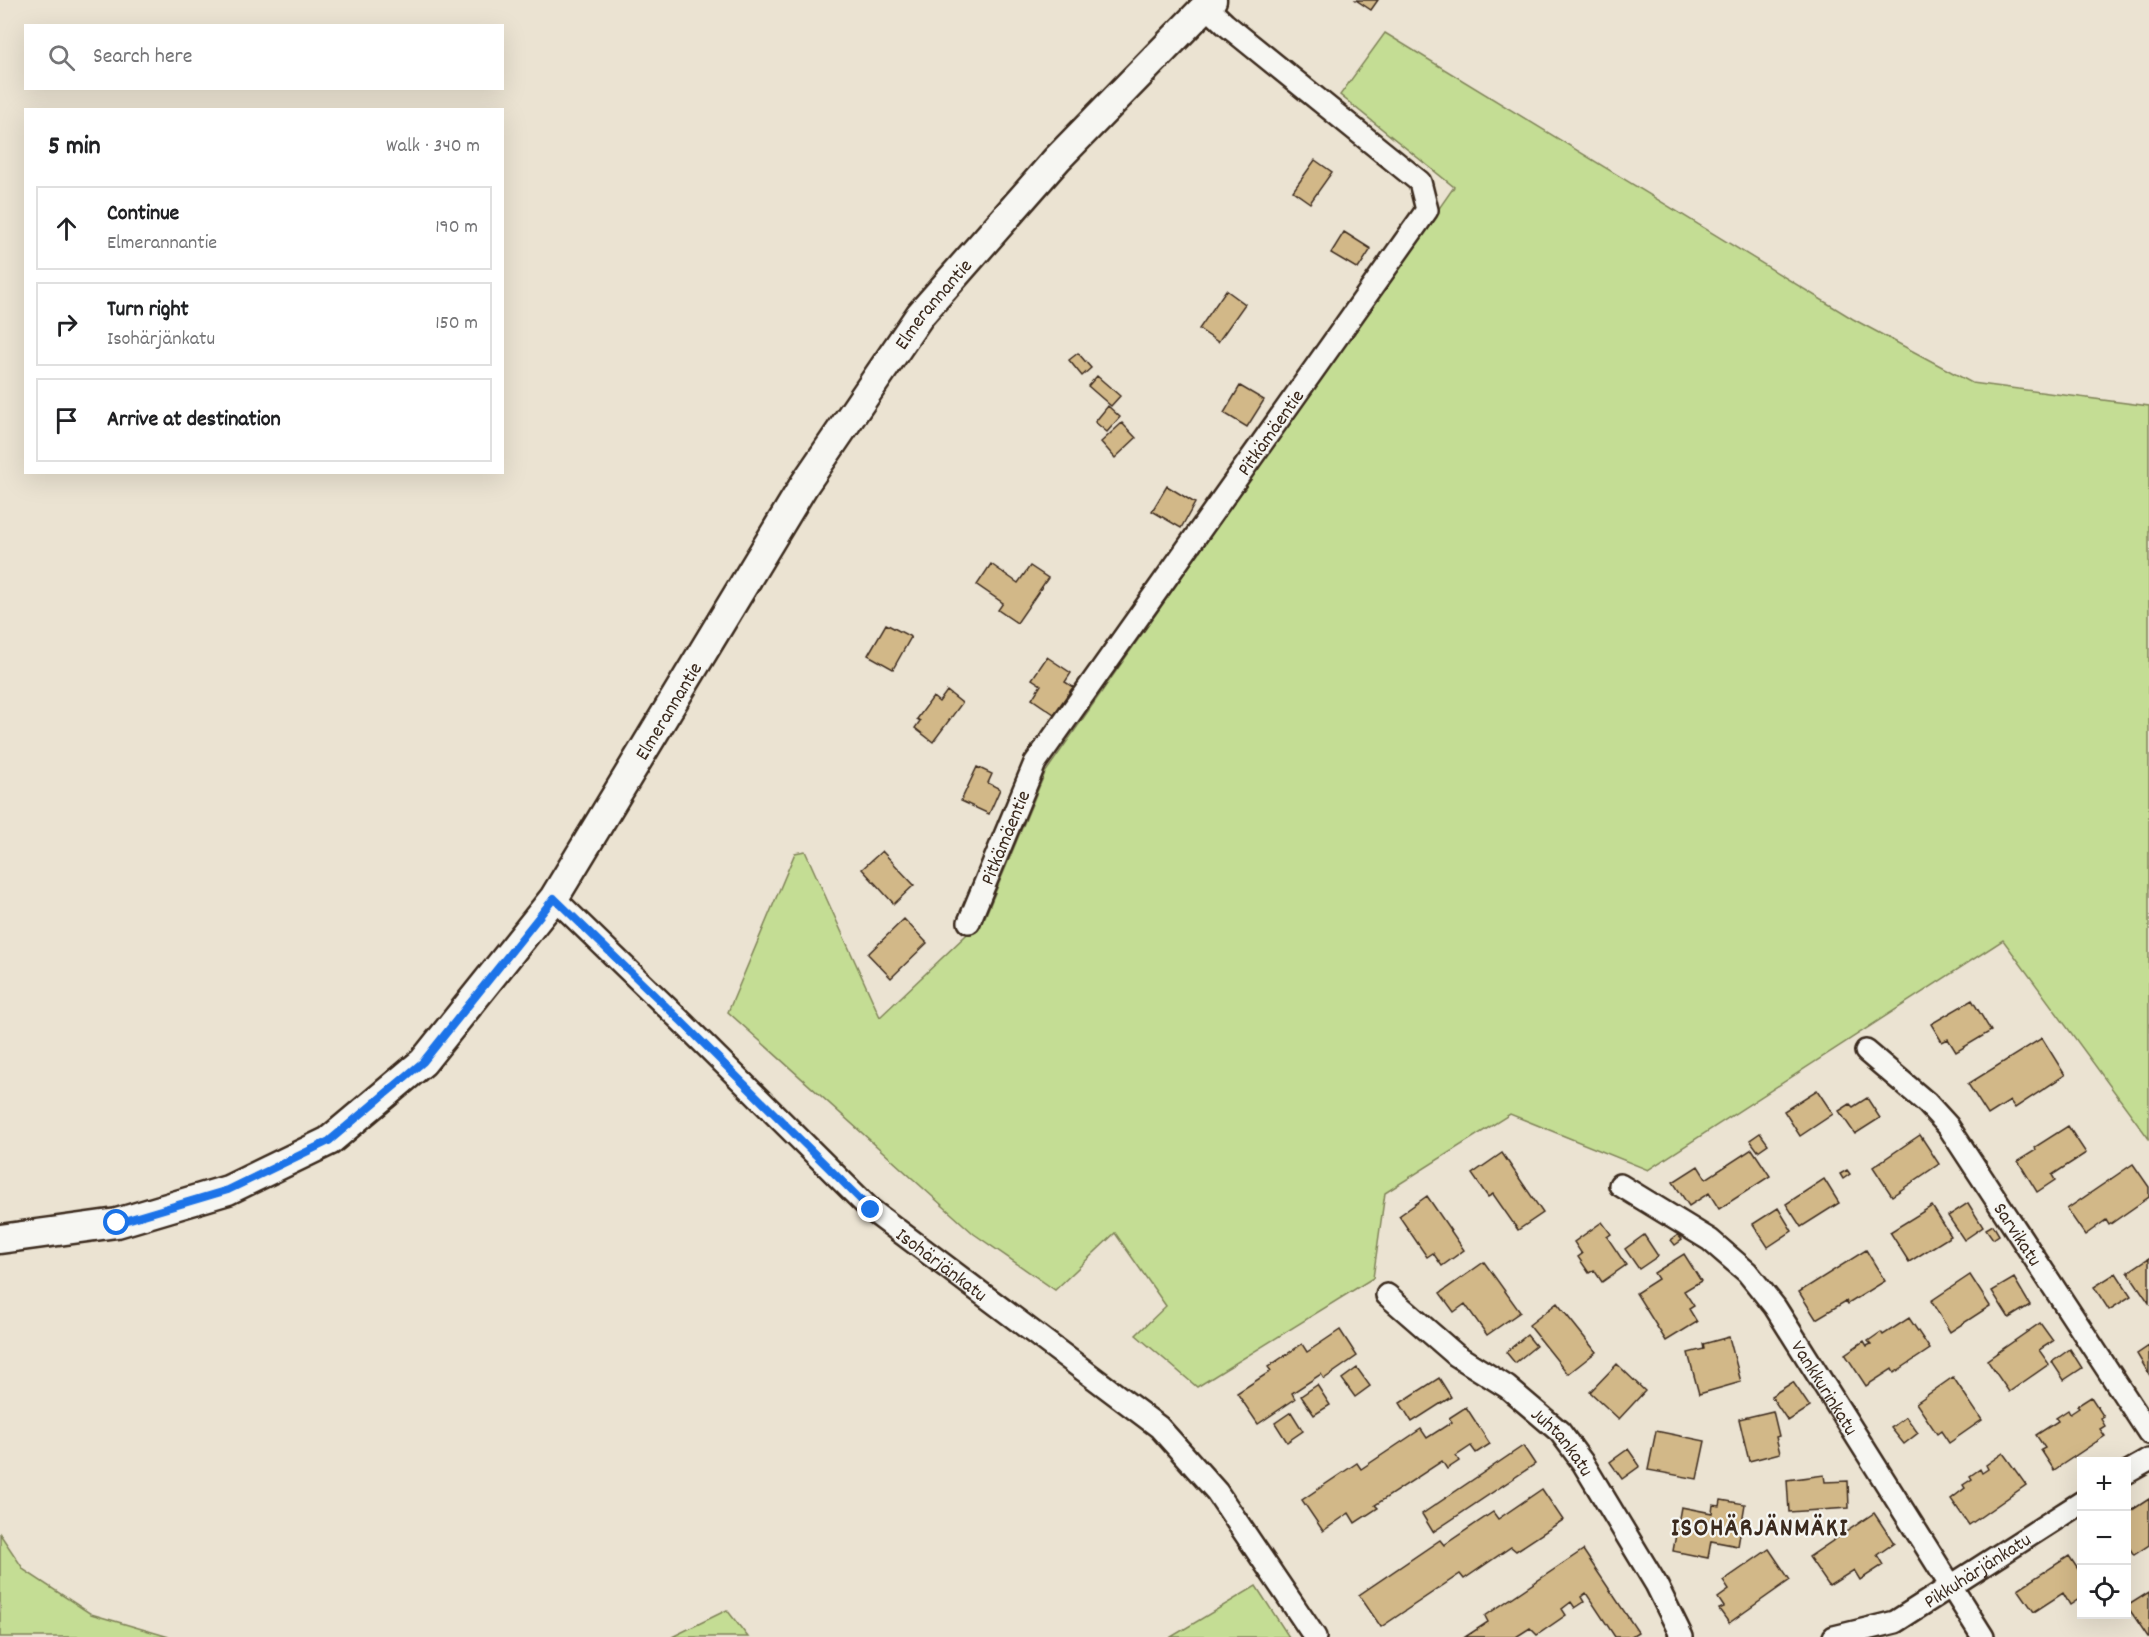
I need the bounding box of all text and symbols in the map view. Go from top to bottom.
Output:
search box [24,24,504,90]
icon: search [45,41,78,74]
text: Search here [93,42,192,73]
text: 5 min [48,129,101,166]
text: Walk · 340 m [386,133,480,161]
text: Continue [107,199,179,230]
icon: ahead [50,212,83,245]
text: 190 m [435,214,478,242]
text: Elmerannantie [107,230,217,258]
street label: Elmerannantie [889,254,980,356]
text: Turn right [107,295,189,326]
icon: right [50,308,83,341]
text: 150 m [435,310,478,338]
text: Isohärjänkatu [107,326,215,354]
street label: Pitkämäentie [1232,385,1313,483]
icon: arrive [50,404,83,437]
text: Arrive at destination [107,405,281,436]
street label: Elmerannantie [630,657,711,766]
street label: Pitkämäentie [975,786,1039,890]
route end [857,1196,883,1222]
street label: Sarvikatu [1985,1198,2047,1273]
route start [103,1209,129,1235]
street label: Isohärjänkatu [889,1222,992,1310]
street label: Vankkurinkatu [1783,1336,1863,1442]
street label: Juhtankatu [1523,1402,1599,1483]
map controls [2077,1457,2131,1619]
button: + [2077,1457,2131,1511]
district label: ISOHÄRJÄNMÄKI [1671,1511,1849,1548]
button: − [2077,1511,2131,1565]
street label: Pikkuhärjänkatu [1919,1527,2038,1617]
button: locate [2077,1565,2131,1619]

